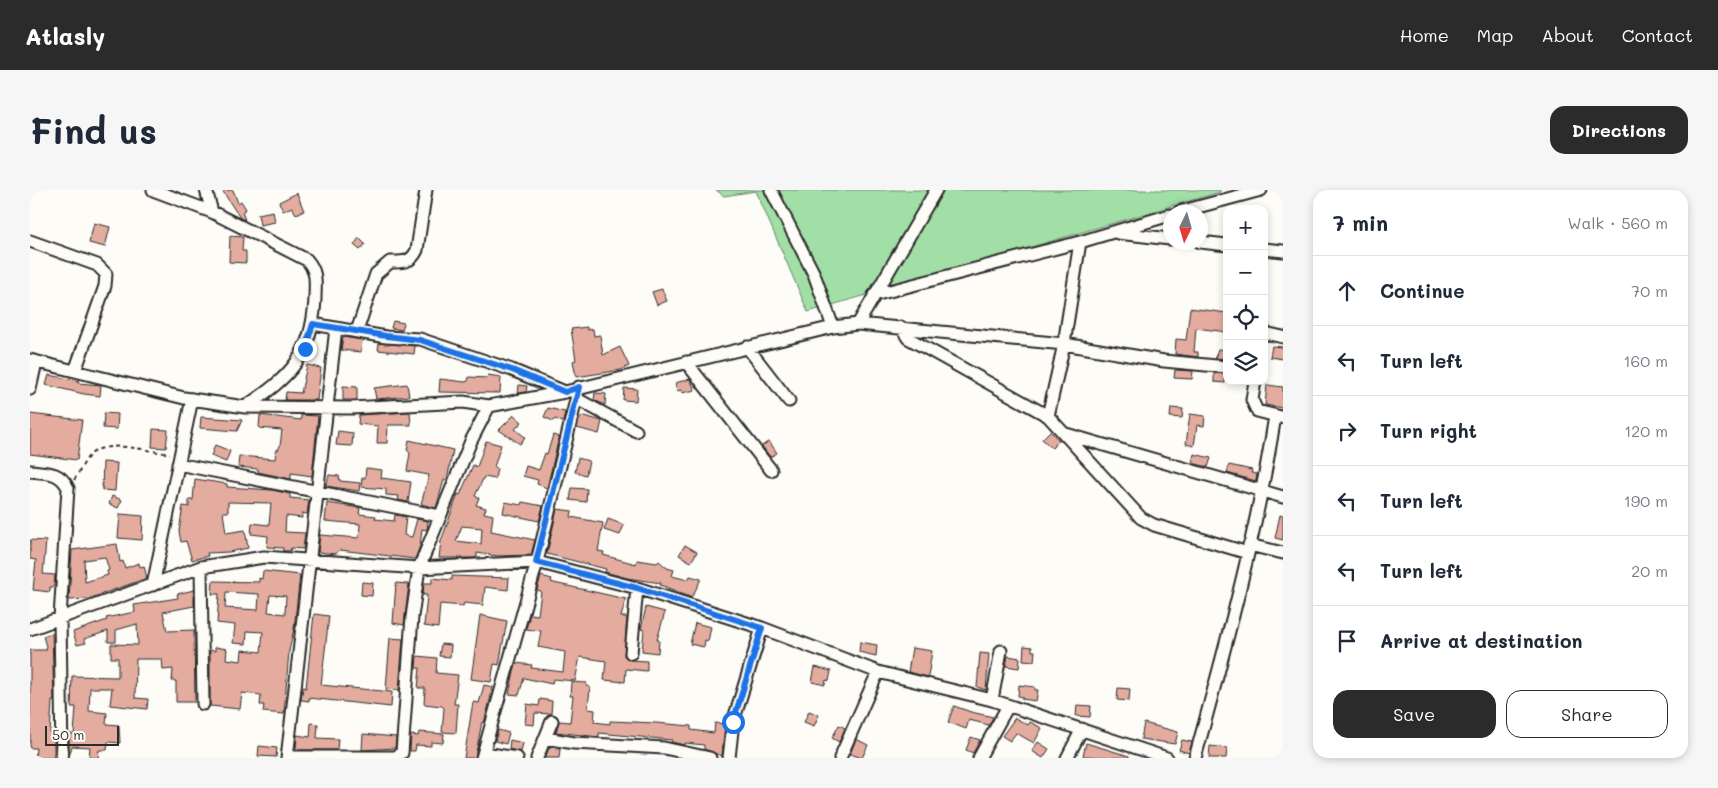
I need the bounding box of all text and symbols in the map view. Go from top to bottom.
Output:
text: Atlasly [25,20,105,51]
text: Home [1400,23,1449,47]
text: Map [1477,23,1513,47]
text: About [1541,23,1594,47]
text: Contact [1622,23,1693,47]
button: Directions [1550,106,1688,154]
text: Find us [30,107,157,153]
north arrow [1163,205,1208,250]
map controls [1223,205,1268,385]
button: + [1223,205,1268,250]
text: 7 min [1333,209,1388,236]
text: Walk · 560 m [1568,212,1668,233]
button: − [1223,250,1268,295]
icon: ahead [1333,277,1361,305]
text: Continue [1380,278,1465,303]
text: 70 m [1631,280,1668,301]
button: locate [1223,295,1268,340]
route end [294,338,317,361]
button: layers [1223,340,1268,385]
icon: left [1333,347,1361,375]
text: Turn left [1380,348,1463,373]
text: 160 m [1623,350,1668,371]
icon: right [1333,417,1361,445]
text: Turn right [1380,418,1477,443]
text: 120 m [1624,420,1668,441]
icon: left [1333,487,1361,515]
text: Turn left [1380,488,1463,513]
text: 190 m [1624,490,1668,511]
icon: left [1333,557,1361,585]
text: Turn left [1380,558,1463,583]
text: 20 m [1631,560,1668,581]
icon: arrive [1333,627,1361,655]
text: Arrive at destination [1380,628,1583,653]
button: Save [1333,690,1496,738]
button: Share [1506,690,1668,738]
route start [722,711,745,734]
scale bar [45,723,119,746]
text: 50 m [52,725,84,744]

